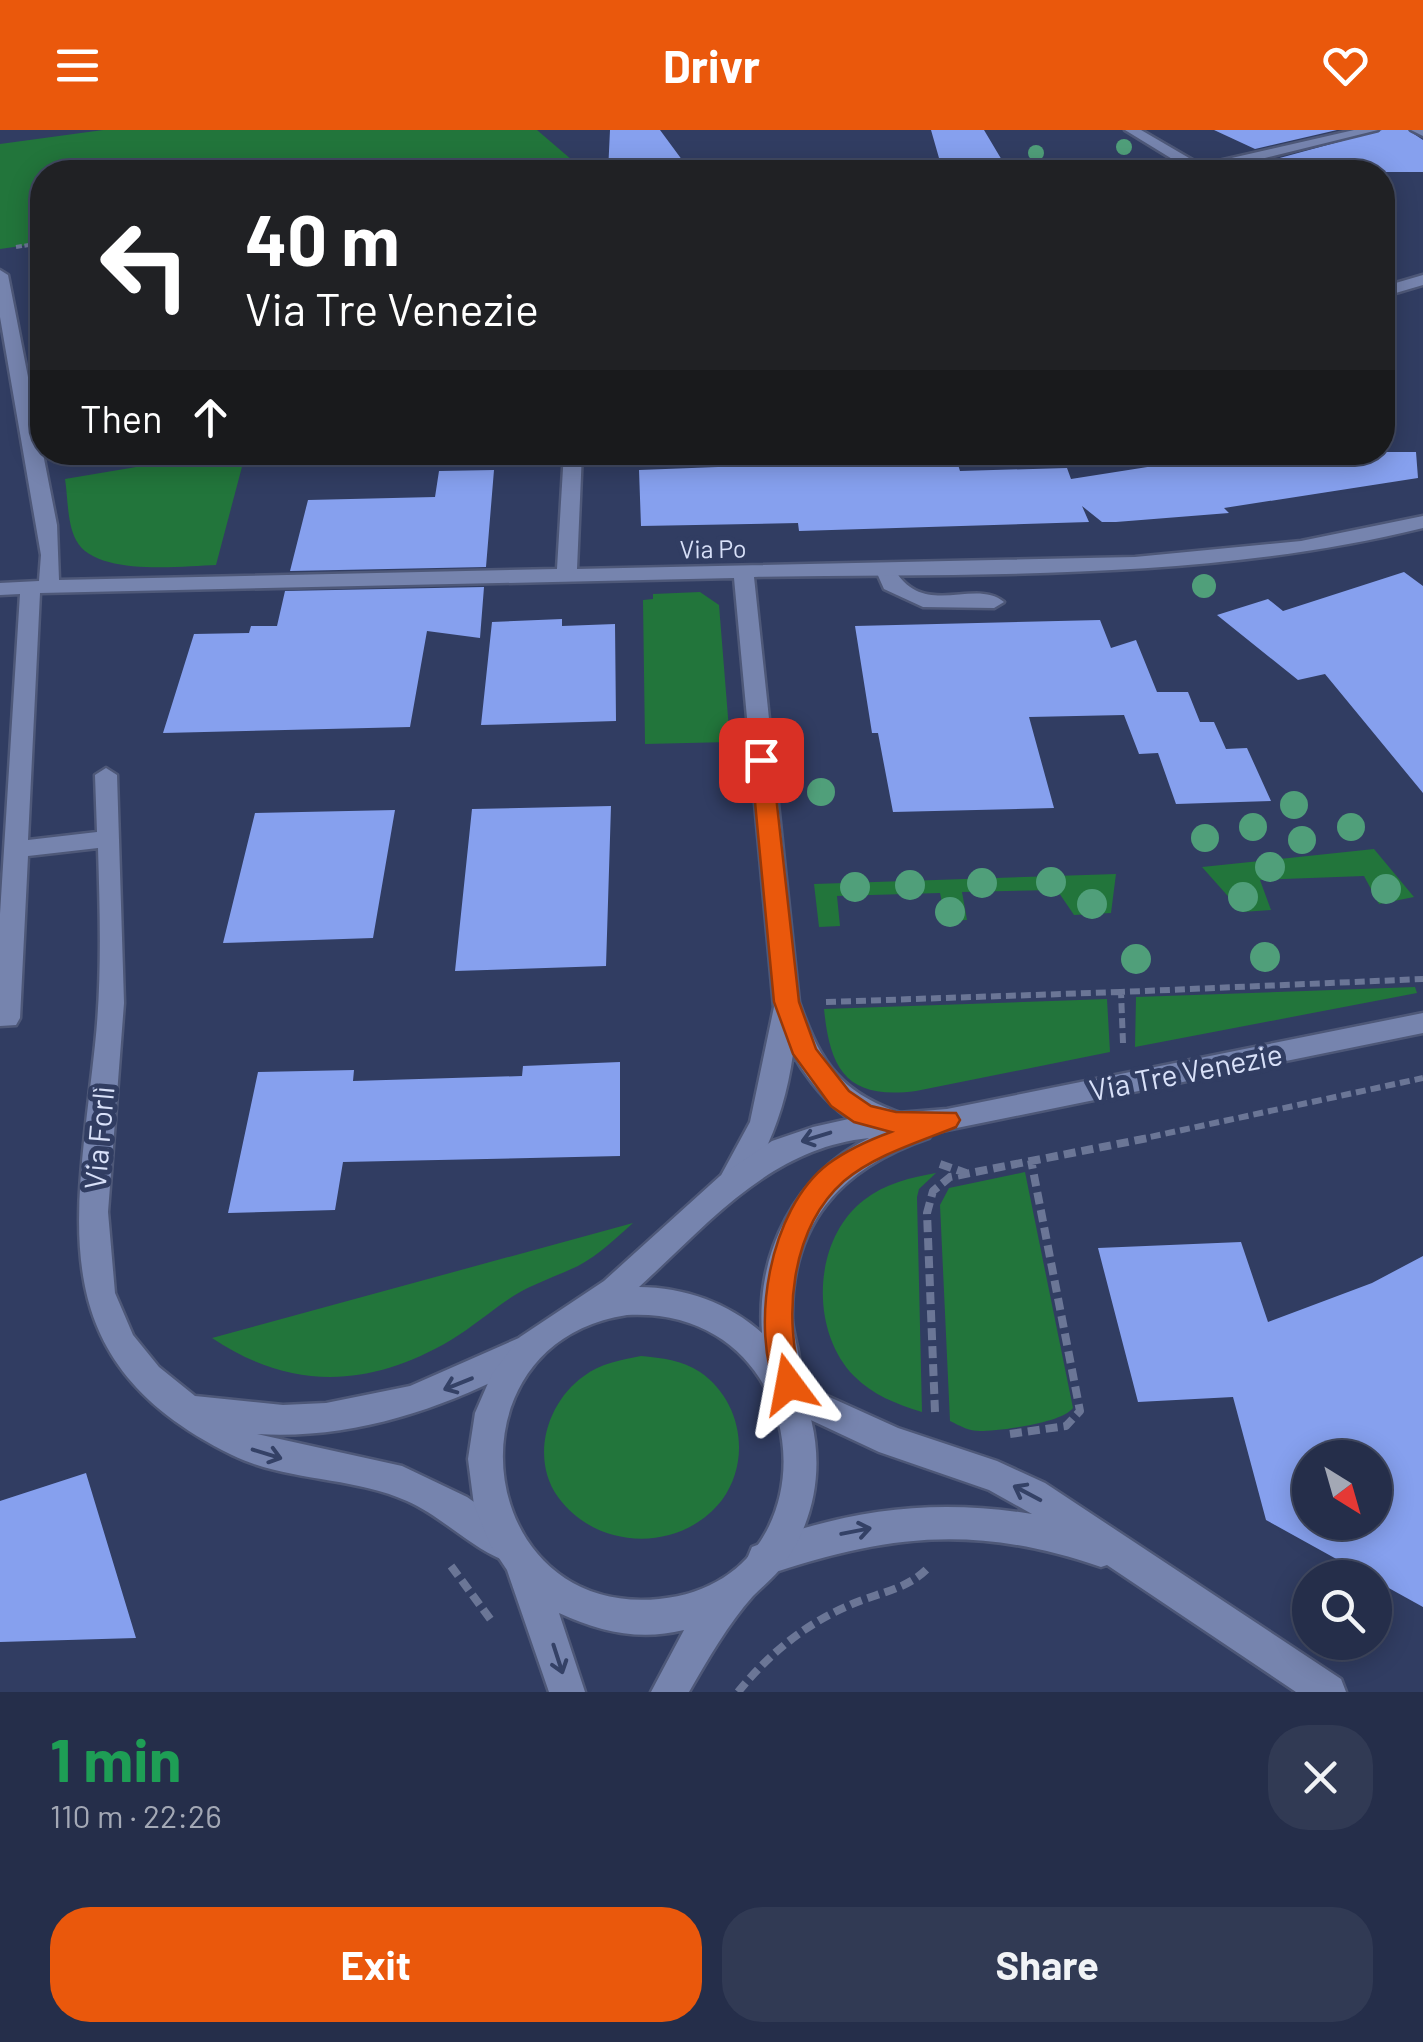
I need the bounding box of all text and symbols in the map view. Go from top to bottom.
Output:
icon: menu [50,38,105,93]
text: Drivr [663,38,760,92]
icon: heart [1318,38,1373,93]
text: 40 m [245,196,400,280]
icon: left [80,200,210,330]
text: Via Tre Venezie [245,281,539,335]
icon: ahead [183,390,238,445]
text: Then [80,395,163,441]
street label: Via Po [679,532,747,564]
pin [719,718,804,803]
icon: arrive [734,733,789,788]
street label: Via Tre Venezie [1086,1035,1285,1107]
street label: Via Forlì [76,1085,120,1191]
one-way arrow [801,1129,833,1147]
position arrow [737,1332,841,1436]
one-way arrow [443,1376,474,1394]
north arrow [1292,1440,1392,1540]
map controls [1292,1440,1392,1660]
one-way arrow [251,1447,282,1465]
one-way arrow [1012,1483,1042,1502]
one-way arrow [840,1520,872,1539]
button: search [1292,1560,1392,1660]
one-way arrow [550,1643,568,1675]
text: 1 min [50,1722,181,1794]
button: close [1268,1725,1373,1830]
text: 110 m · 22:26 [50,1796,222,1834]
button: Exit [50,1907,702,2022]
button: Share [722,1907,1373,2022]

